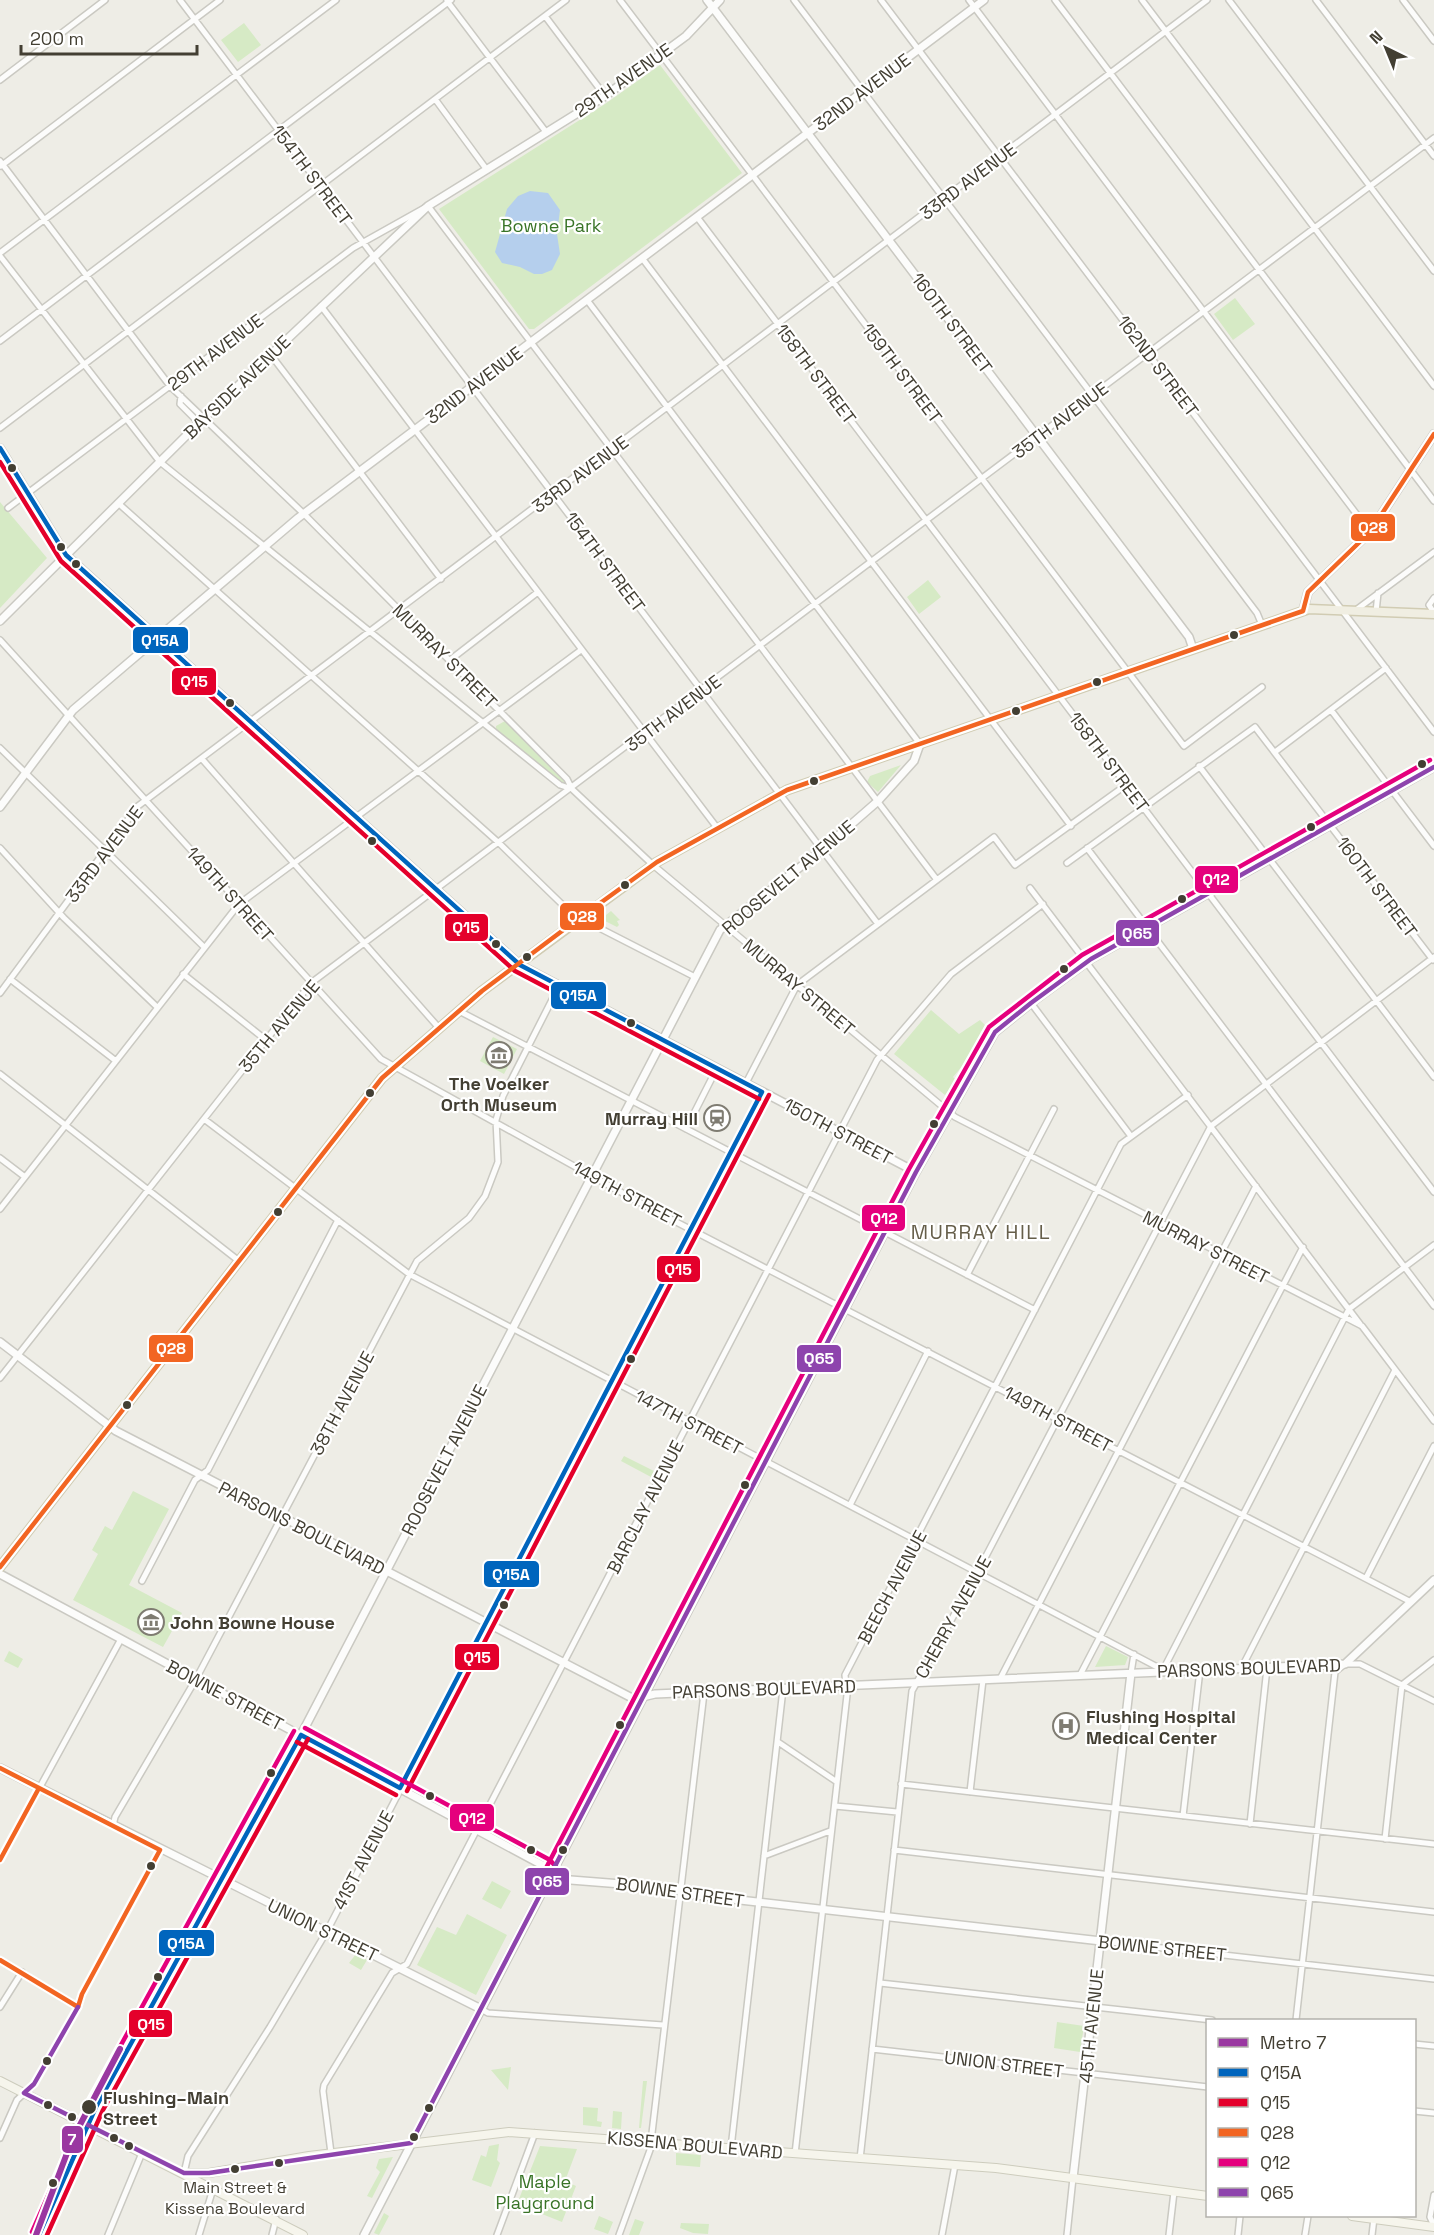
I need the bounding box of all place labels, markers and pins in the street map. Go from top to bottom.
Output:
unlabelled marker [6,462,18,474]
unlabelled marker [55,541,67,553]
unlabelled marker [70,558,82,570]
unlabelled marker [1228,629,1240,641]
unlabelled marker [1091,676,1103,688]
unlabelled marker [224,697,236,709]
unlabelled marker [1010,705,1022,717]
unlabelled marker [1416,758,1428,770]
unlabelled marker [808,775,820,787]
unlabelled marker [1305,821,1317,833]
unlabelled marker [366,835,378,847]
unlabelled marker [619,879,631,891]
unlabelled marker [1176,893,1188,905]
unlabelled marker [490,938,502,950]
unlabelled marker [521,951,533,963]
unlabelled marker [1058,963,1070,975]
unlabelled marker [625,1017,637,1029]
museum icon: The Voelker Orth Museum [484,1040,514,1070]
place label: The Voelker Orth Museum [441,1072,557,1116]
unlabelled marker [364,1087,376,1099]
station icon: Murray Hill [702,1103,732,1133]
place label: Murray Hill [605,1107,698,1130]
unlabelled marker [928,1118,940,1130]
unlabelled marker [272,1206,284,1218]
unlabelled marker [625,1353,637,1365]
unlabelled marker [121,1399,133,1411]
unlabelled marker [739,1479,751,1491]
unlabelled marker [498,1599,510,1611]
museum icon: John Bowne House [136,1607,166,1637]
place label: John Bowne House [170,1611,335,1634]
place label: Flushing Hospital Medical Center [1086,1705,1236,1749]
hospital icon: Flushing Hospital Medical Center [1051,1711,1081,1741]
unlabelled marker [614,1719,626,1731]
unlabelled marker [265,1767,277,1779]
unlabelled marker [424,1790,436,1802]
unlabelled marker [525,1844,537,1856]
unlabelled marker [557,1844,569,1856]
unlabelled marker [145,1860,157,1872]
unlabelled marker [152,1971,164,1983]
unlabelled marker [41,2055,53,2067]
place label: Flushing–Main Street [103,2086,229,2130]
marker: Flushing–Main Street [80,2098,98,2116]
unlabelled marker [42,2099,54,2111]
unlabelled marker [423,2102,435,2114]
unlabelled marker [66,2111,78,2123]
unlabelled marker [408,2131,420,2143]
unlabelled marker [108,2132,120,2144]
unlabelled marker [123,2140,135,2152]
unlabelled marker [273,2157,285,2169]
marker: Main Street & Kissena Boulevard [229,2163,241,2175]
unlabelled marker [47,2177,59,2189]
place label: Main Street & Kissena Boulevard [165,2177,305,2219]

